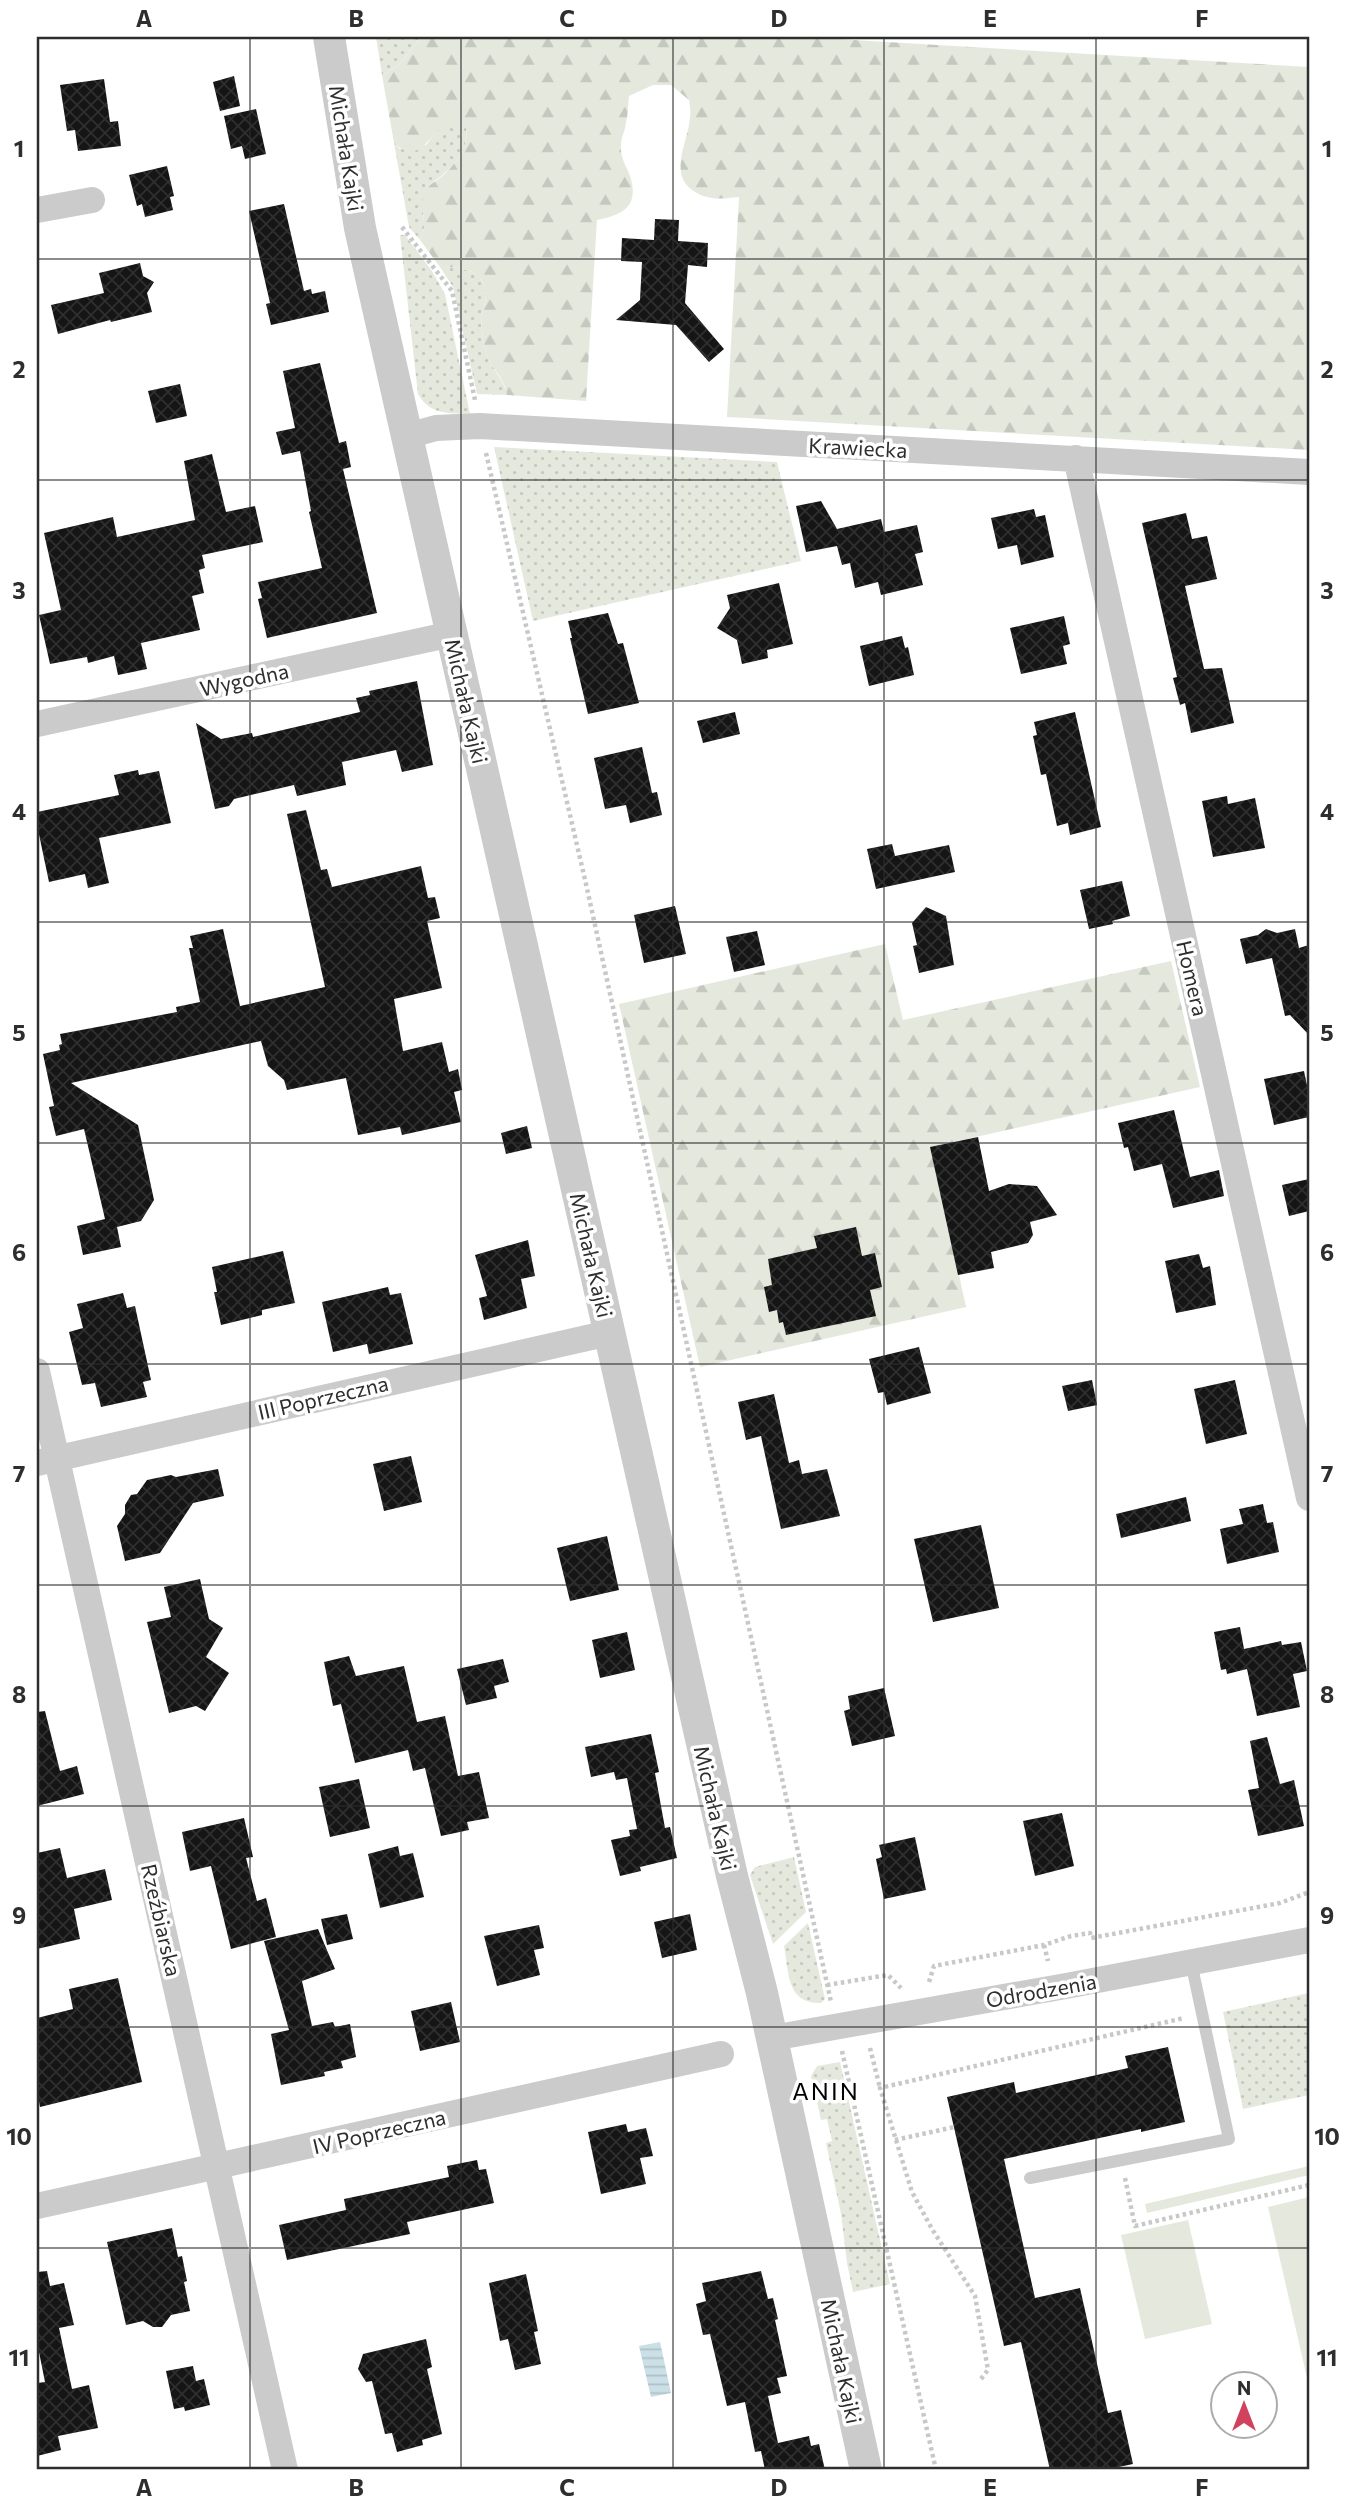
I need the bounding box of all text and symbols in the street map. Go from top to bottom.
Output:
text: A [136,4,153,32]
text: B [348,4,364,32]
text: C [559,4,575,32]
text: D [771,4,788,32]
text: E [983,4,997,32]
text: F [1195,4,1209,32]
street label: Michała Kajki [325,83,369,213]
text: 1 [14,134,24,162]
text: 1 [1322,134,1332,162]
text: 2 [12,355,26,383]
text: 2 [1320,355,1334,383]
street label: Krawiecka [808,432,908,462]
text: 3 [12,576,26,604]
text: 3 [1320,576,1334,604]
street label: Michała Kajki [440,636,494,766]
street label: Wygodna [197,657,291,701]
text: 4 [12,797,26,825]
text: 4 [1320,797,1334,825]
street label: Homera [1172,938,1214,1018]
text: 5 [12,1018,26,1046]
text: 5 [1320,1018,1334,1046]
street label: Michała Kajki [565,1190,619,1320]
text: 6 [12,1238,26,1266]
text: 6 [1320,1238,1334,1266]
street label: III Poprzeczna [255,1370,391,1424]
text: 7 [13,1459,25,1487]
text: 7 [1321,1459,1333,1487]
text: 8 [12,1680,26,1708]
text: 8 [1320,1680,1334,1708]
street label: Michała Kajki [689,1743,743,1873]
street label: Rzeźbiarska [137,1861,187,1979]
text: 9 [12,1901,26,1929]
text: 9 [1320,1901,1334,1929]
street label: Odrodzenia [984,1968,1098,2012]
district label: ANIN [792,2076,860,2105]
street label: IV Poprzeczna [310,2104,448,2158]
text: 10 [6,2122,32,2150]
text: 10 [1314,2122,1340,2150]
street label: Michała Kajki [817,2296,867,2426]
text: 11 [9,2343,29,2371]
text: 11 [1317,2343,1337,2371]
north arrow [1210,2370,1280,2440]
text: N [1237,2376,1251,2399]
text: A [136,2473,153,2501]
text: B [348,2473,364,2501]
text: C [559,2473,575,2501]
text: D [771,2473,788,2501]
text: E [983,2473,997,2501]
text: F [1195,2473,1209,2501]

